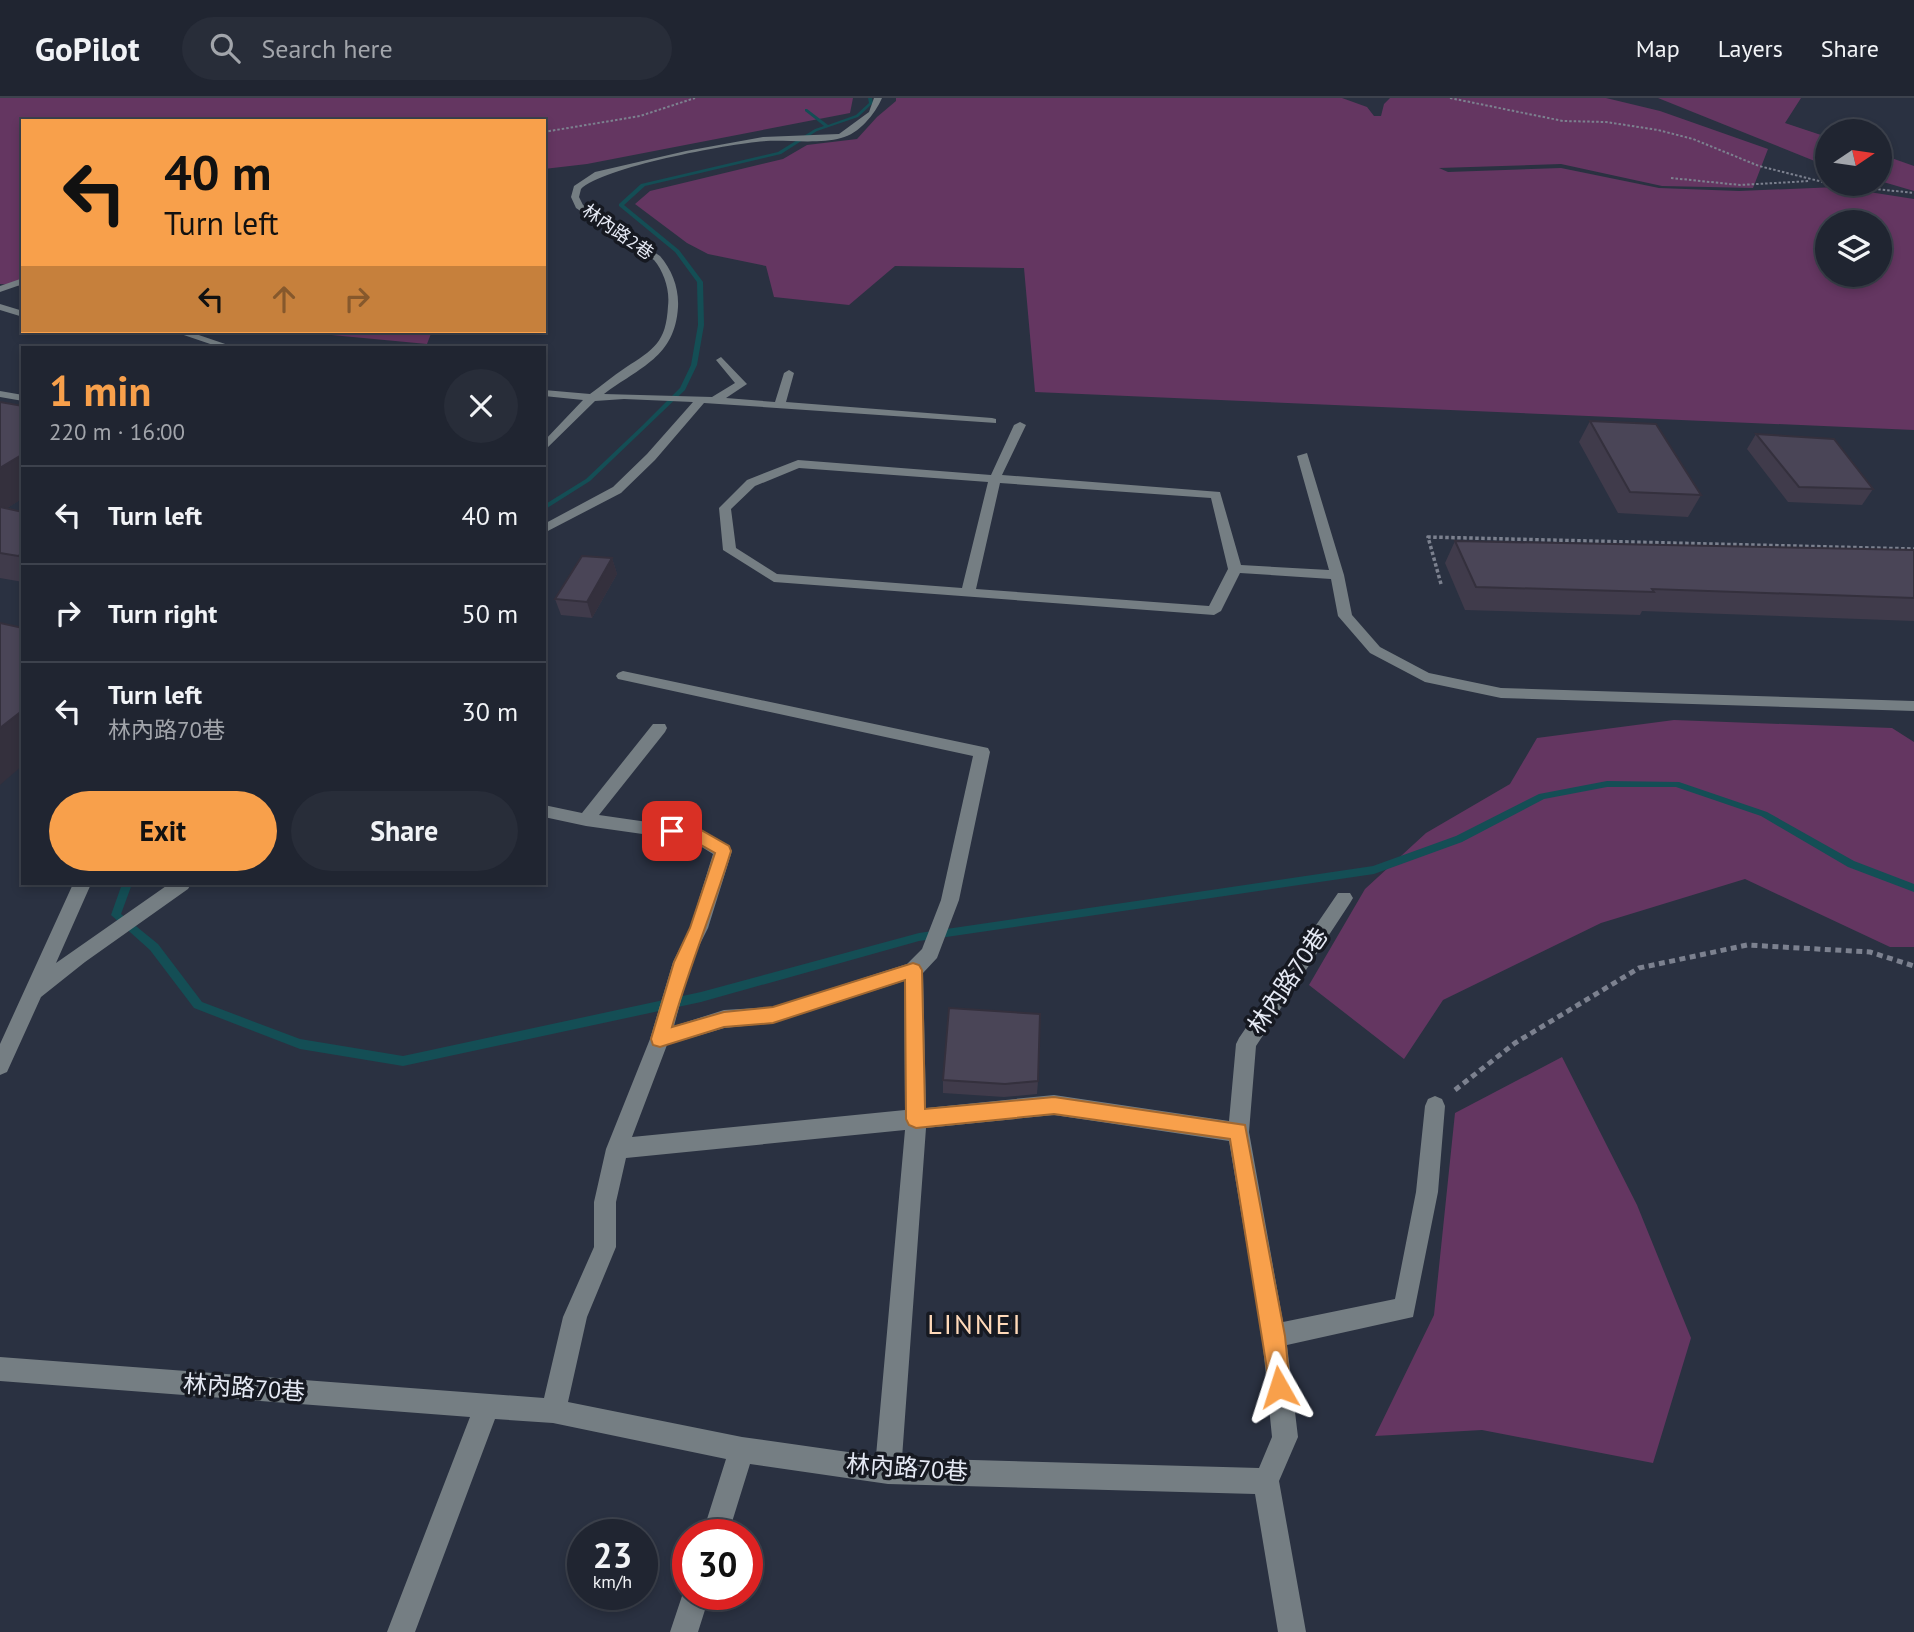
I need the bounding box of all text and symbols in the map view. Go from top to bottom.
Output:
search box [182,17,672,80]
text: GoPilot [35,27,140,70]
icon: search [206,29,244,67]
text: Search here [262,32,393,65]
text: Map [1636,33,1680,64]
text: Layers [1718,33,1783,64]
text: Share [1821,33,1879,64]
north arrow [1815,119,1892,196]
map controls [1815,119,1892,287]
text: 40 m [164,140,271,204]
icon: left [49,147,140,238]
street label: 林內路2巷 [578,199,658,264]
text: Turn left [164,202,279,244]
button: layers [1815,210,1892,287]
icon: left [192,280,230,318]
icon: ahead [265,280,303,318]
icon: right [338,280,376,318]
text: 1 min [49,363,151,418]
button: close [444,369,518,443]
text: 220 m · 16:00 [49,417,185,446]
icon: left [49,496,87,534]
text: Turn left [108,499,202,532]
text: 40 m [462,499,518,532]
icon: right [49,594,87,632]
text: Turn right [108,597,217,630]
text: 50 m [462,597,518,630]
text: Turn left [108,678,202,711]
icon: left [49,692,87,730]
text: 30 m [462,695,518,728]
text: 林內路70巷 [108,715,225,744]
button: Exit [49,791,277,871]
button: Share [291,791,518,871]
pin [642,801,702,861]
icon: arrive [653,812,691,850]
street label: 林內路70巷 [1241,921,1335,1040]
district label: LINNEI [927,1305,1023,1342]
position arrow [1242,1350,1316,1424]
street label: 林內路70巷 [182,1368,306,1407]
street label: 林內路70巷 [845,1448,969,1487]
speed limit sign: 30 [672,1519,763,1610]
text: 23 [593,1532,632,1578]
text: km/h [593,1570,632,1593]

